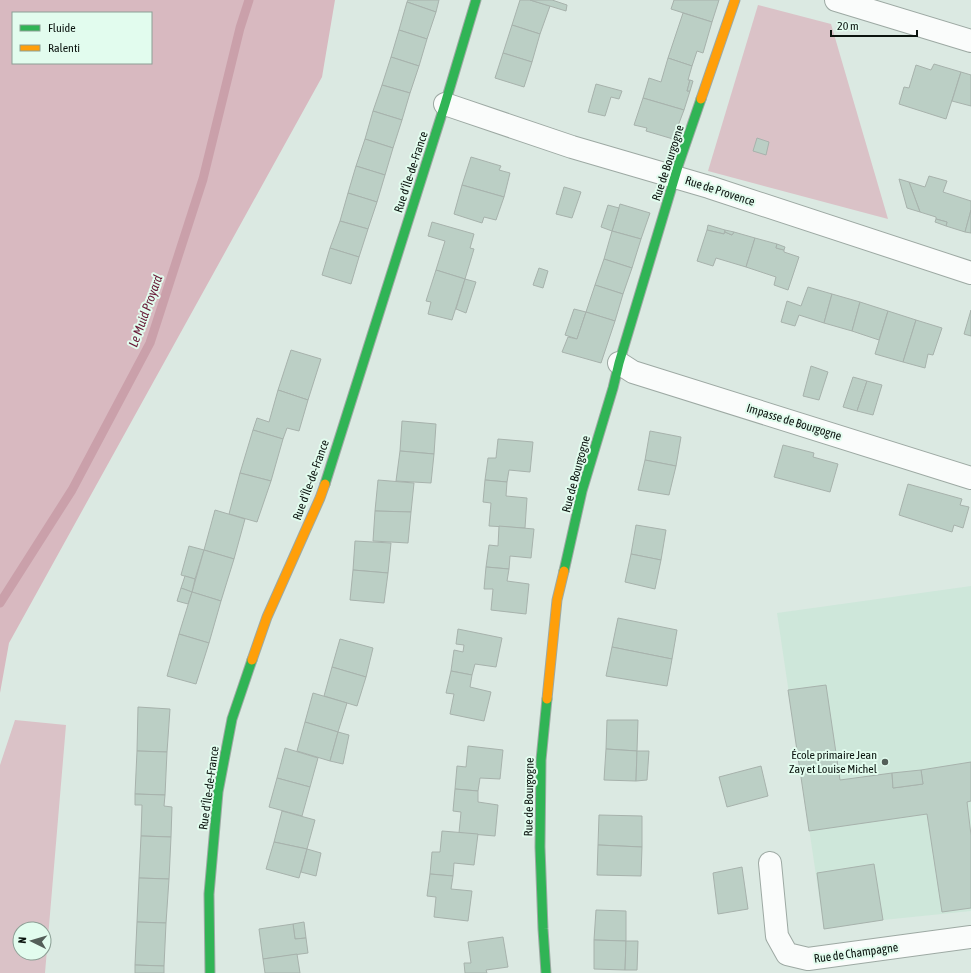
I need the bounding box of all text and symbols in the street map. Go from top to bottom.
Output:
legend [12,12,152,64]
scale bar [831,12,917,38]
text: 20 m [837,19,859,33]
text: Fluide [48,21,76,35]
text: Ralenti [48,41,80,55]
street label: Rue de Bourgogne [649,123,687,203]
street label: Rue d'Île-de-France [391,130,431,214]
street label: Rue de Provence [683,173,757,209]
water label: Le Muid Proyard [126,273,165,349]
street label: Impasse de Bourgogne [745,401,843,443]
street label: Rue de Bourgogne [559,434,593,514]
street label: Rue d'Île-de-France [290,438,332,522]
street label: Rue d'Île-de-France [196,745,222,831]
place label: École primaire Jean Zay et Louise Michel [789,748,878,776]
street label: Rue de Bourgogne [521,757,537,837]
marker: École primaire Jean Zay et Louise Michel [880,757,890,767]
north arrow [12,921,52,961]
text: N [16,936,28,944]
street label: Rue de Champagne [813,940,899,966]

